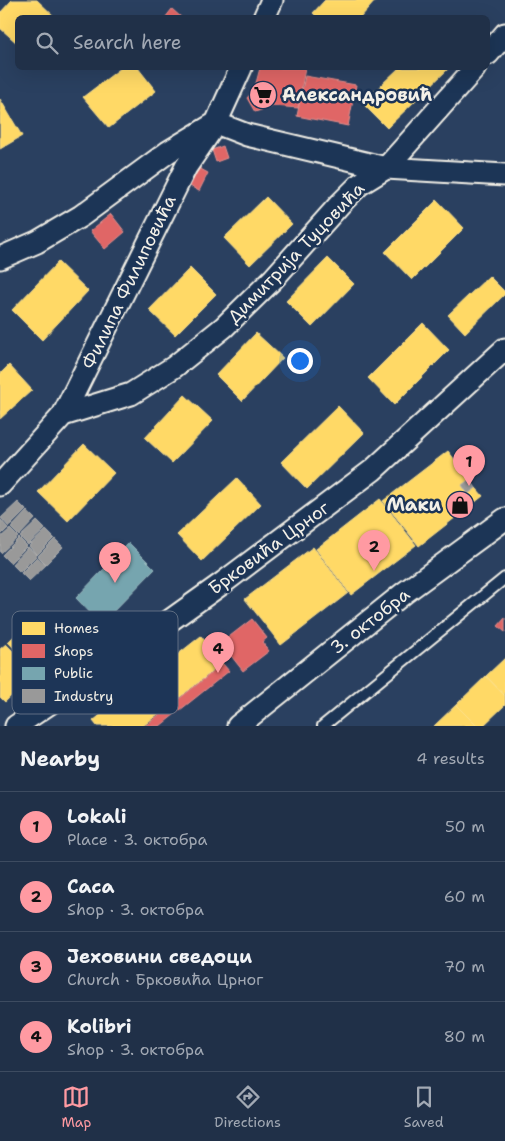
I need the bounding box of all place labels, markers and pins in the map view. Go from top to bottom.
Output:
supermarket icon: Александровић [248,80,278,110]
place label: Александровић [282,83,432,107]
pin: 1 [453,445,485,486]
shop icon: Маки [445,490,475,520]
place label: Маки [387,493,441,517]
pin: 2 [358,530,390,571]
pin: 3 [99,542,131,583]
pin: 4 [202,632,234,673]

